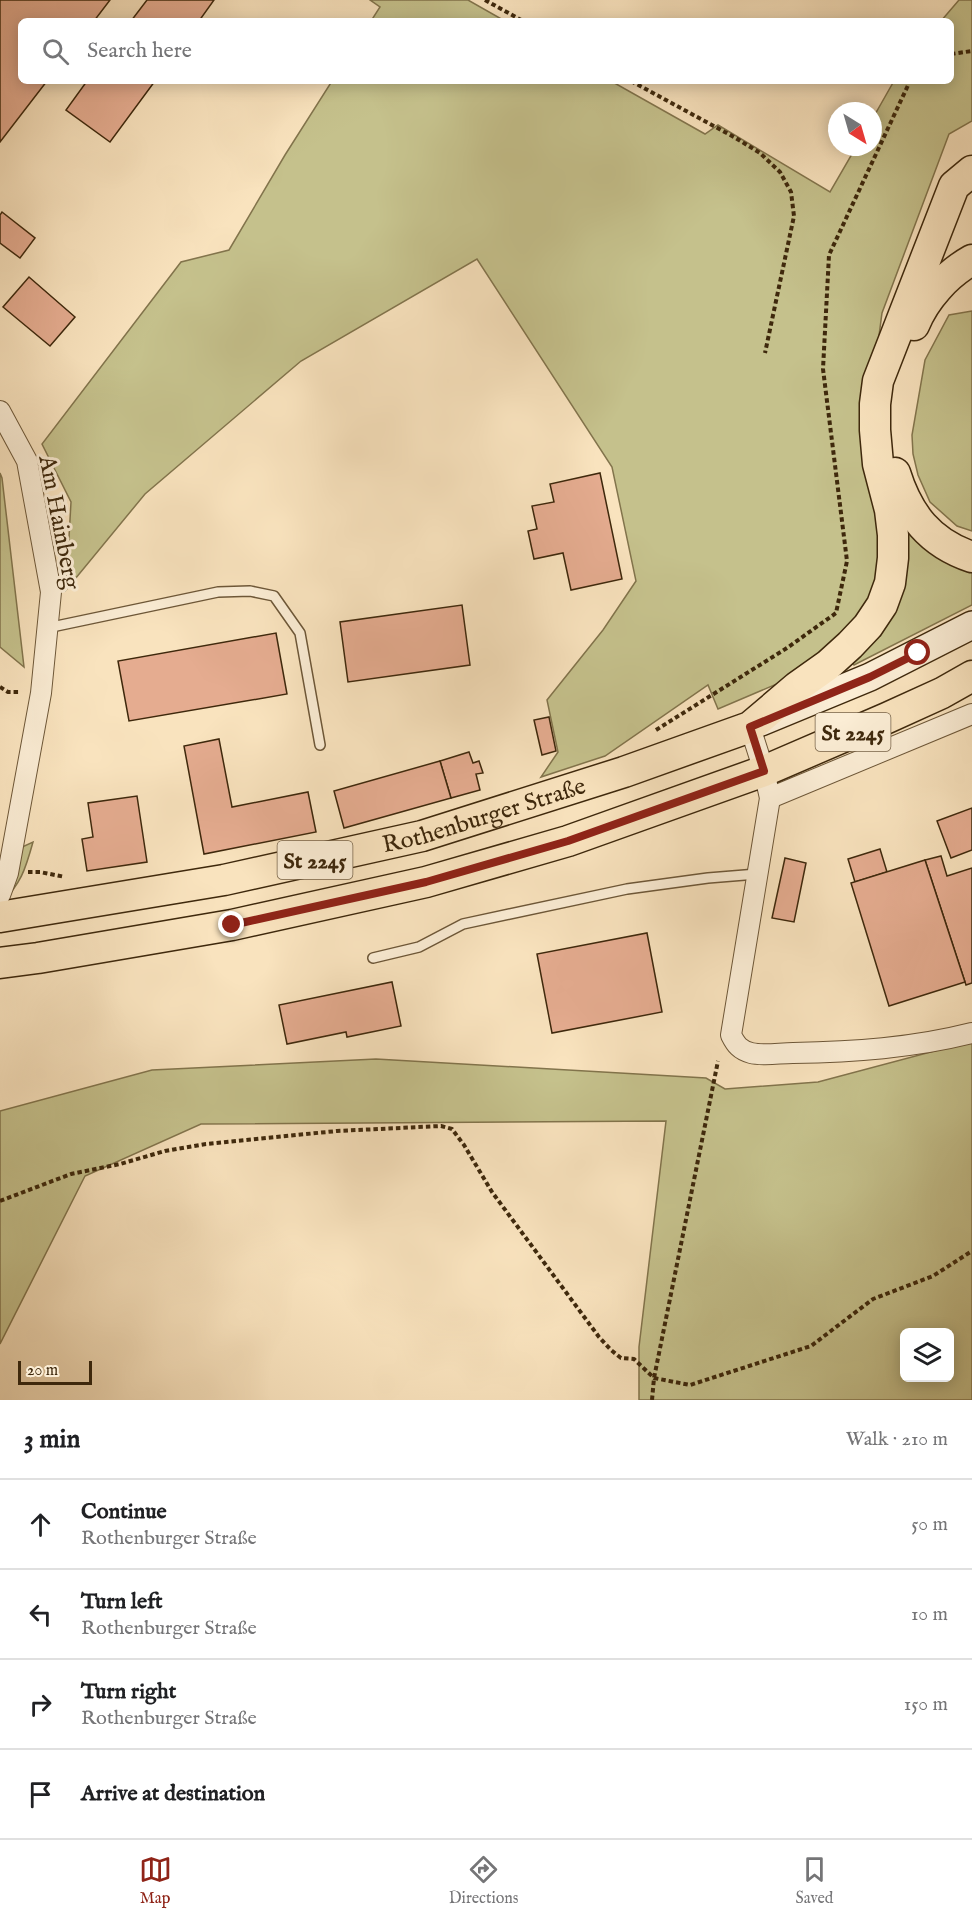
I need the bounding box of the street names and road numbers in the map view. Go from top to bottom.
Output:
street label: Am Hainberg [30,452,87,593]
road number: St 2245 [816,713,890,751]
street label: Rothenburger Straße [380,771,590,861]
road number: St 2245 [278,841,352,879]

